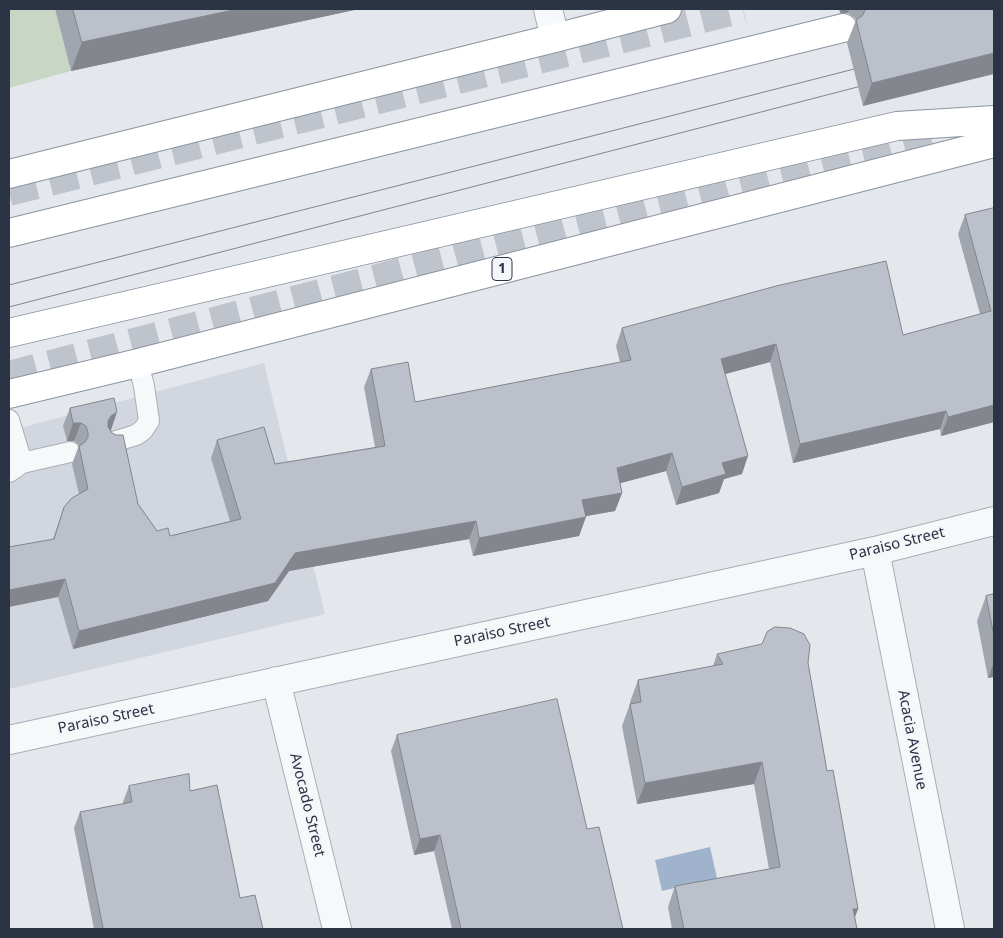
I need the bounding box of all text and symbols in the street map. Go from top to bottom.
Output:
road number: 1 [492,258,512,280]
street label: Paraiso Street [847,523,947,565]
street label: Paraiso Street [452,613,552,651]
street label: Acacia Avenue [894,689,930,791]
street label: Paraiso Street [56,700,156,738]
street label: Avocado Street [285,751,329,859]

